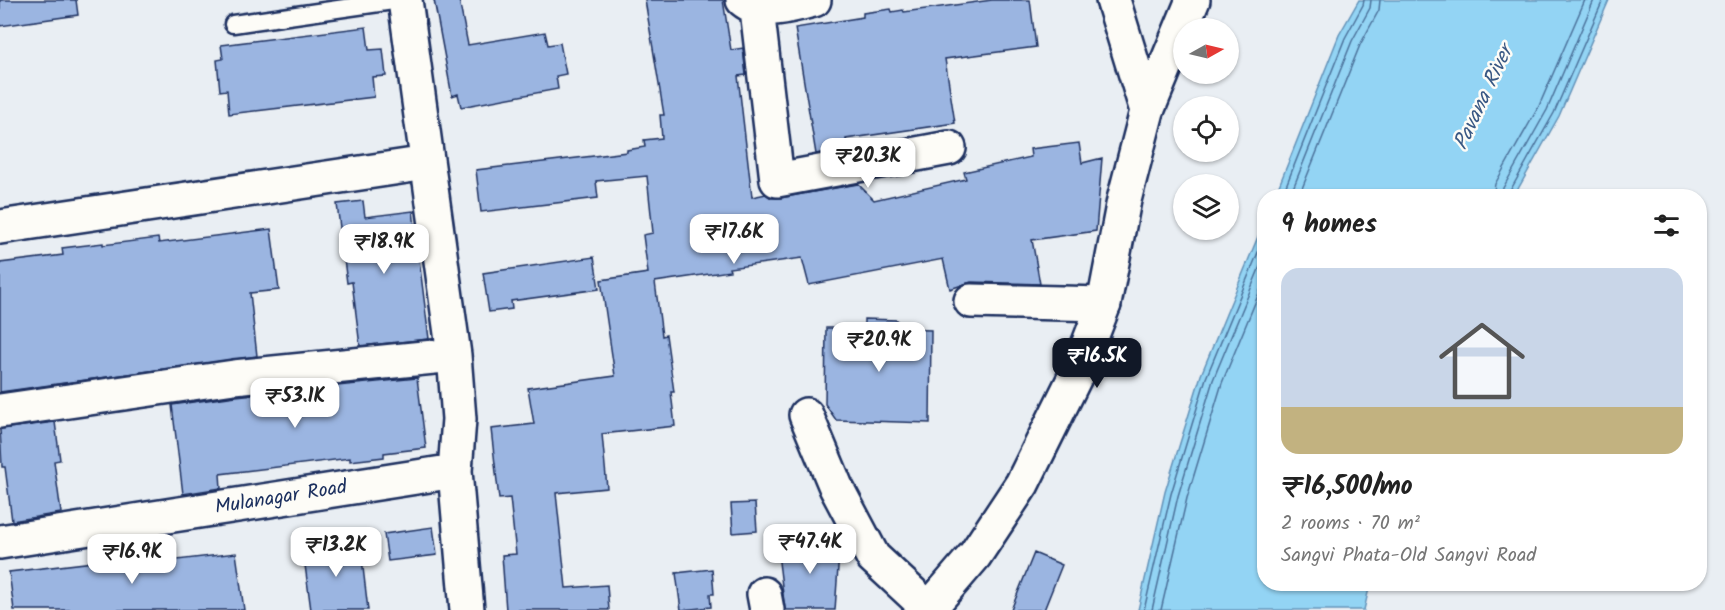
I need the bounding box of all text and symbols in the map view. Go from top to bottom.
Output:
north arrow [1173,18,1239,84]
map controls [1173,18,1239,240]
water label: Pavana River [1445,37,1524,156]
button: locate [1173,96,1239,162]
pin: ₹20.3K [819,138,917,189]
text: ₹20.3K [834,141,902,173]
button: layers [1173,174,1239,240]
text: 9 homes [1281,204,1377,246]
icon: filters [1650,209,1683,242]
pin: ₹17.6K [685,214,783,265]
text: ₹17.6K [704,217,764,249]
pin: ₹18.9K [335,224,433,275]
text: ₹18.9K [353,227,415,259]
icon: home [1428,307,1536,415]
pin: ₹20.9K [830,322,928,373]
text: ₹20.9K [846,325,912,357]
pin: ₹16.5K [1048,338,1146,389]
text: ₹16.5K [1066,341,1128,373]
pin: ₹53.1K [246,378,344,429]
text: ₹53.1K [264,381,326,413]
text: ₹16,500/mo [1281,466,1413,508]
street label: Mulanagar Road [213,472,350,524]
text: 2 rooms · 70 m² [1281,508,1420,540]
pin: ₹47.4K [761,524,859,575]
pin: ₹13.2K [287,527,385,578]
text: ₹47.4K [777,527,843,559]
text: ₹13.2K [305,530,367,562]
pin: ₹16.9K [83,534,181,585]
text: ₹16.9K [101,537,163,569]
text: Sangvi Phata-Old Sangvi Road [1281,540,1536,572]

